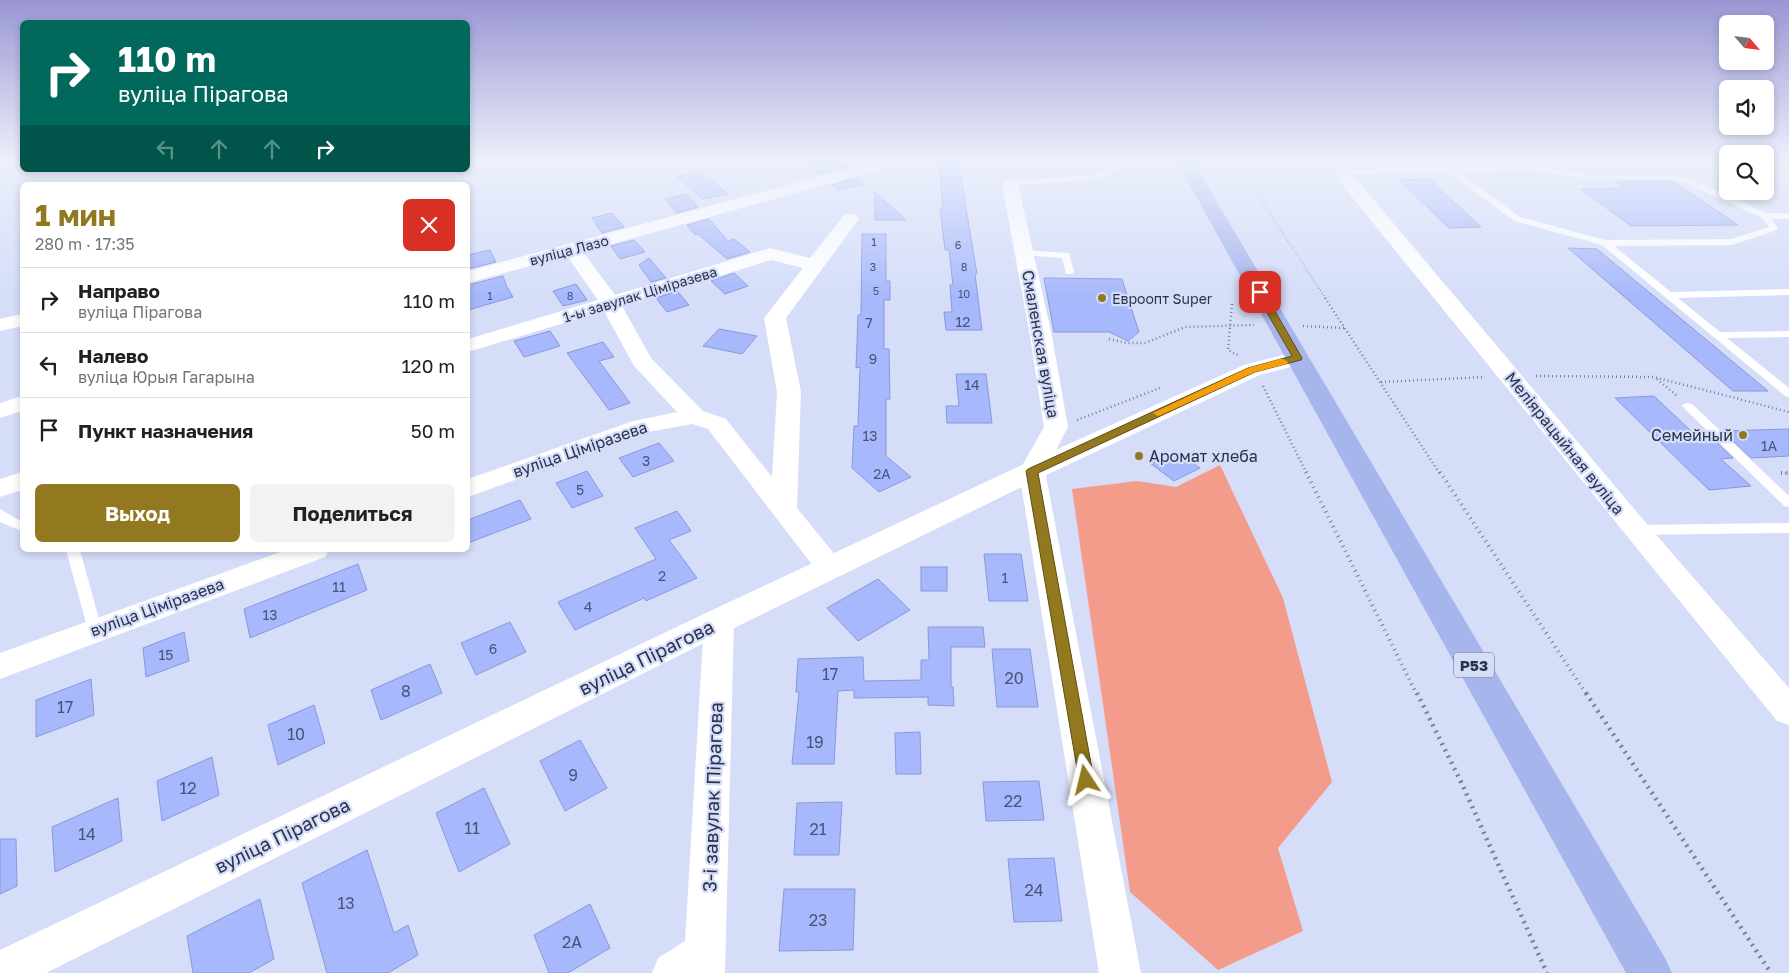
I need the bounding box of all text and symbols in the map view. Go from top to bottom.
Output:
north arrow [1719,15,1774,70]
map controls [1719,15,1774,200]
text: 110 m [118,38,216,80]
icon: right [35,40,100,105]
text: вуліца Пірагова [118,80,289,107]
button: sound [1719,80,1774,135]
icon: left [152,135,180,163]
icon: ahead [205,135,233,163]
icon: ahead [258,135,286,163]
icon: right [311,135,339,163]
button: search [1719,145,1774,200]
text: 1 мин [35,197,116,233]
button: close [403,199,455,251]
street label: вуліца Лазо [528,231,610,269]
text: 280 m · 17:35 [35,234,135,254]
house number: 1 [871,235,877,248]
house number: 6 [955,238,962,251]
house number: 3 [870,260,876,273]
house number: 8 [961,260,968,273]
street label: 1-ы завулак Ціміразева [561,262,719,326]
street label: Смаленская вуліца [1018,268,1064,420]
pin [1239,271,1281,313]
icon: arrive [1246,278,1274,306]
text: Направо [78,279,160,302]
house number: 5 [873,284,879,297]
icon: right [35,286,63,314]
house number: 10 [958,287,970,300]
text: 110 m [403,289,455,312]
house number: 1 [487,289,493,302]
house number: 8 [567,289,574,302]
place label: Евроопт Super [1112,290,1213,307]
marker: Евроопт Super [1096,292,1108,304]
text: вуліца Пірагова [78,302,202,322]
house number: 12 [956,313,970,330]
house number: 7 [865,314,873,331]
text: Налево [78,344,148,367]
house number: 9 [869,350,877,367]
icon: left [35,351,63,379]
text: 120 m [401,354,455,377]
text: вуліца Юрыя Гагарына [78,367,255,387]
street label: Меліярацыйная вуліца [1501,368,1629,518]
house number: 14 [964,376,980,393]
icon: arrive [35,416,63,444]
street label: вуліца Ціміразева [510,417,650,481]
text: Пункт назначения [78,419,253,442]
text: 50 m [411,419,455,442]
place label: Семейный [1651,425,1733,445]
house number: 13 [863,427,877,444]
marker: Семейный [1737,429,1749,441]
house number: 1А [1761,437,1778,454]
place label: Аромат хлеба [1149,446,1258,466]
marker: Аромат хлеба [1133,450,1145,462]
house number: 3 [642,452,650,469]
house number: 2А [873,465,891,482]
house number: 5 [576,481,584,498]
button: Выход [35,484,240,542]
button: Поделиться [250,484,455,542]
house number: 2 [658,567,666,584]
house number: 1 [1002,569,1009,586]
street label: вуліца Ціміразева [87,573,227,641]
house number: 11 [332,578,346,595]
house number: 4 [584,598,592,615]
house number: 13 [263,606,277,623]
street label: вуліца Пірагова [575,614,717,700]
house number: 6 [489,640,497,657]
house number: 15 [159,646,173,663]
road number: Р53 [1454,652,1494,678]
house number: 17 [822,664,838,684]
house number: 20 [1004,668,1024,688]
house number: 8 [401,681,411,701]
house number: 17 [57,697,73,717]
street label: 3-і завулак Пірагова [697,702,727,892]
house number: 10 [287,724,305,744]
house number: 19 [806,732,824,752]
position arrow [1059,753,1111,805]
house number: 9 [568,765,578,785]
house number: 12 [179,778,197,798]
house number: 22 [1004,791,1022,811]
street label: вуліца Пірагова [211,792,353,878]
house number: 11 [464,818,480,838]
house number: 21 [809,819,827,839]
house number: 14 [78,824,96,844]
house number: 24 [1024,880,1044,900]
house number: 13 [337,893,355,913]
house number: 23 [809,910,827,930]
house number: 2А [562,932,582,952]

